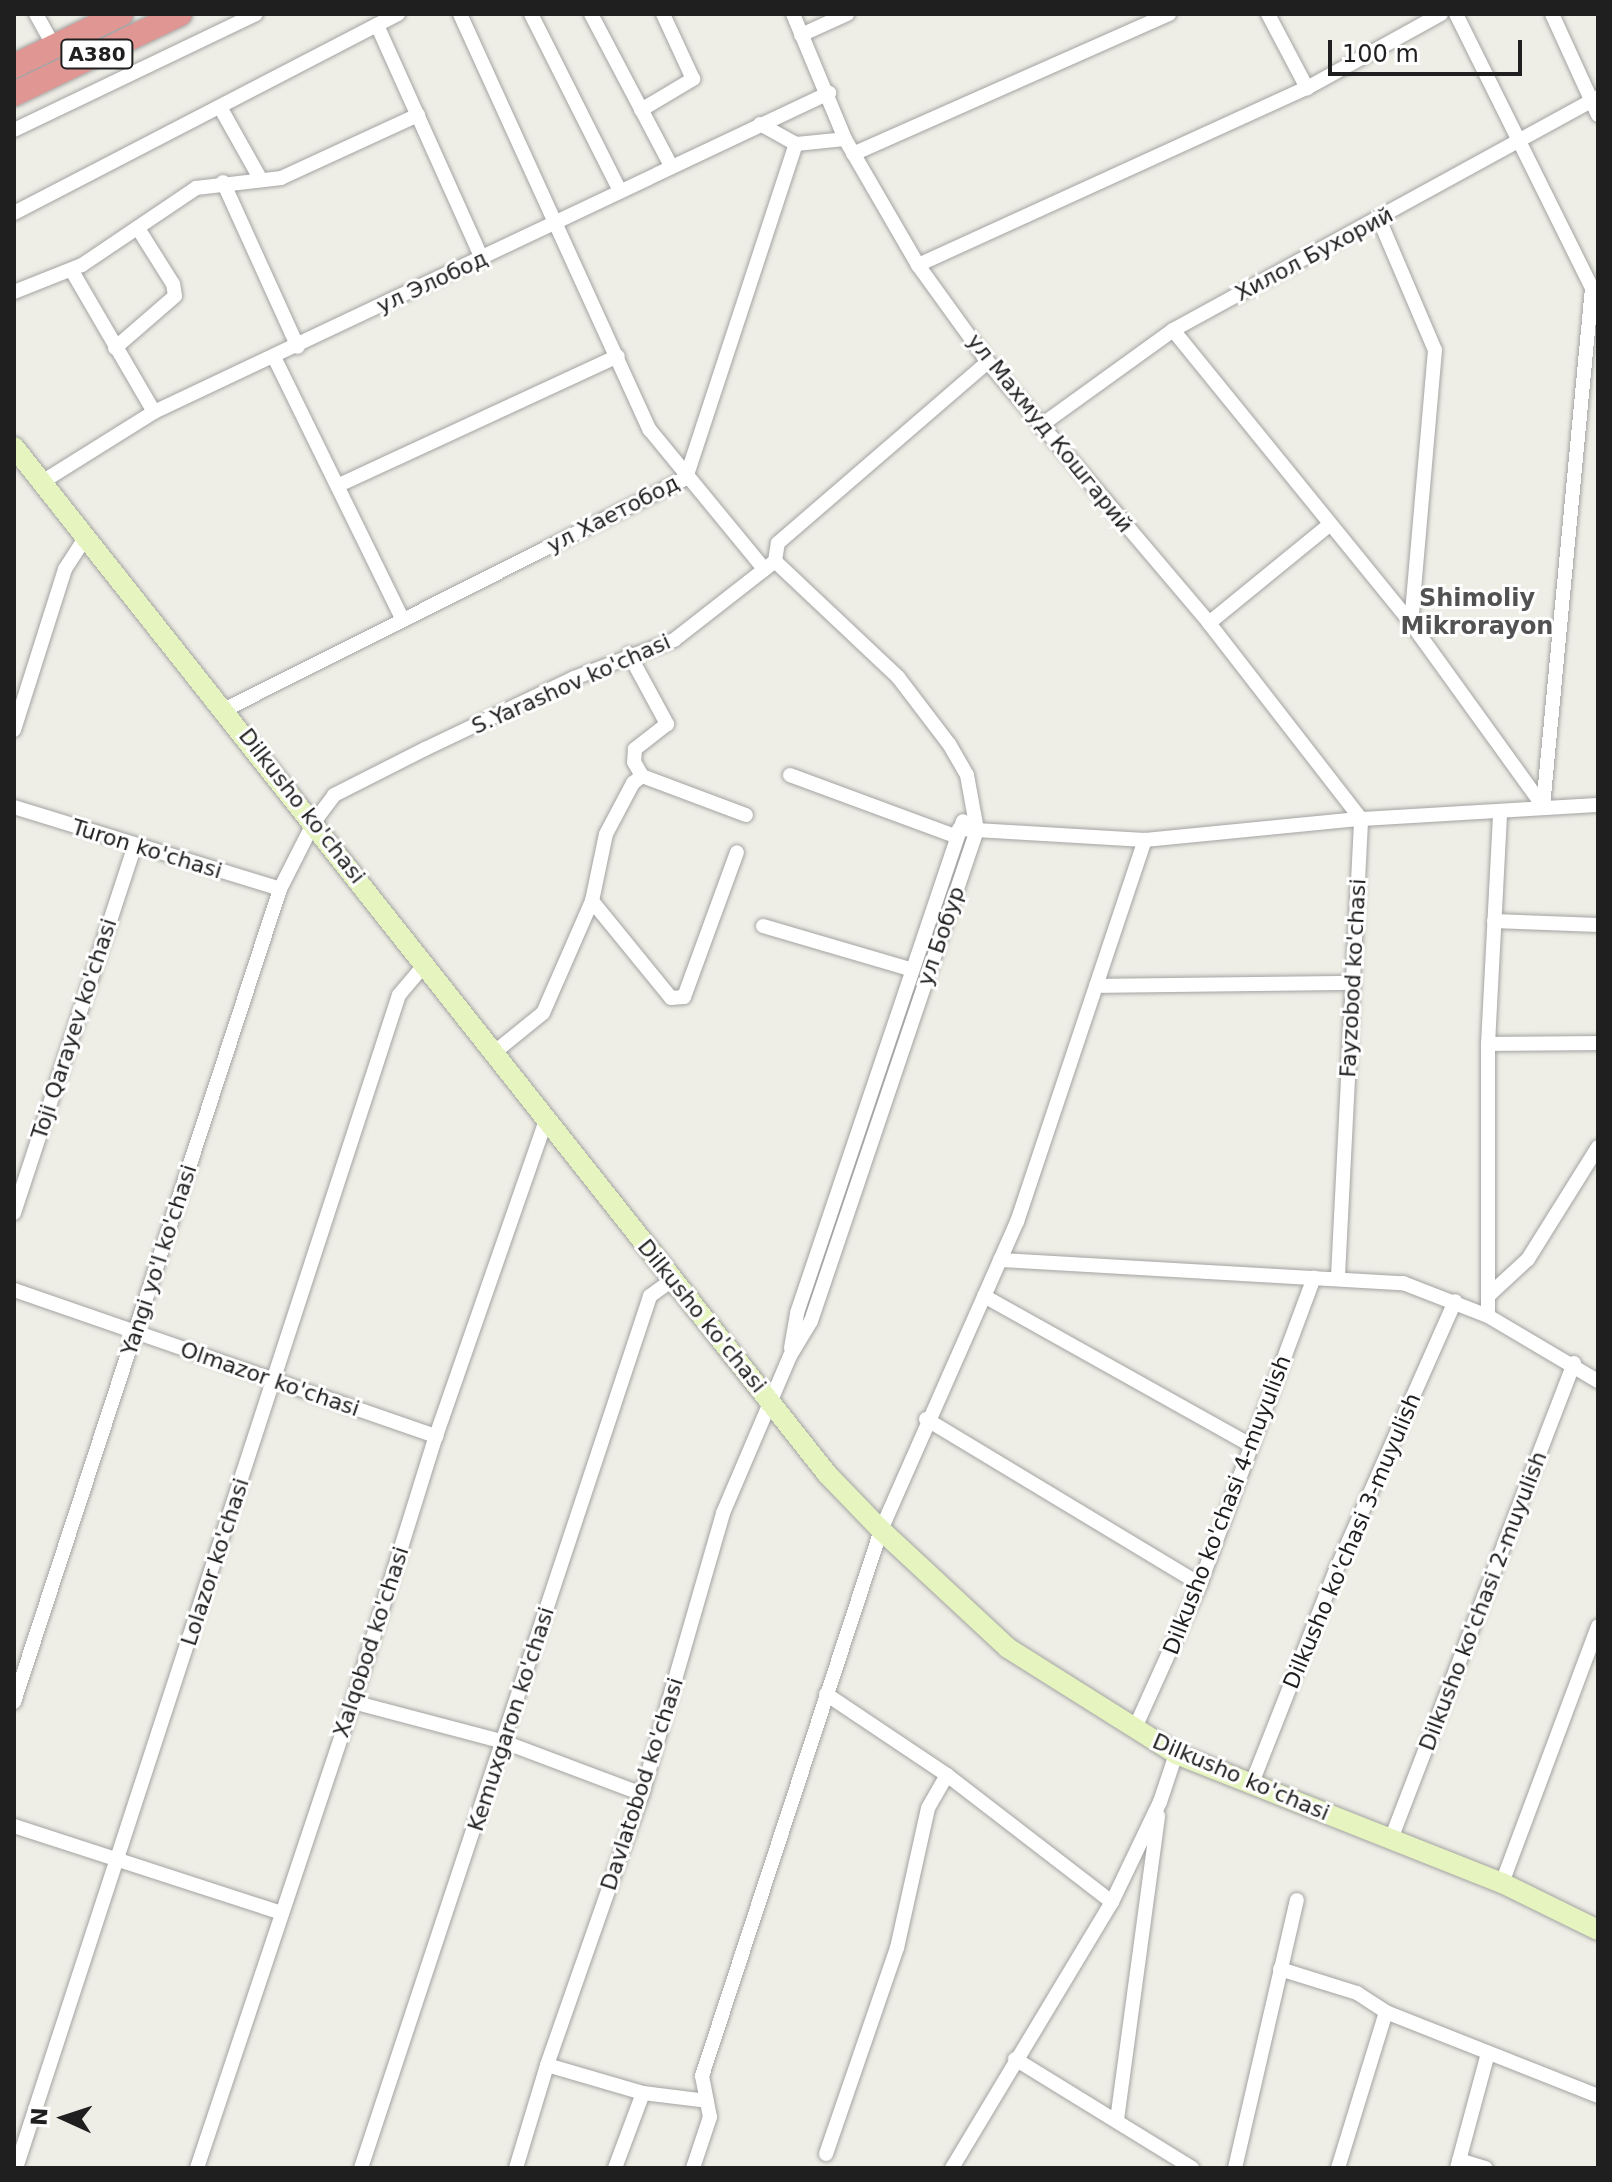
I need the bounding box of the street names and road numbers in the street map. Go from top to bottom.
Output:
road number: A380 [59,38,135,70]
street label: Хилол Бухорий [1231,201,1397,307]
street label: ул Элобод [372,245,492,319]
street label: ул Махмуд Кошгарий [962,328,1138,538]
street label: ул Хаетобод [543,469,683,559]
street label: S.Yarashov ko'chasi [468,628,674,740]
street label: Dilkusho ko'chasi [233,723,371,889]
street label: Turon ko'chasi [69,814,225,884]
street label: Fayzobod ko'chasi [1335,878,1371,1078]
street label: ул Бобур [912,883,970,989]
street label: Toji Qarayev ko'chasi [26,915,122,1143]
street label: Yangi yo'l ko'chasi [116,1161,202,1359]
street label: Dilkusho ko'chasi [632,1234,772,1398]
street label: Olmazor ko'chasi [177,1336,363,1422]
street label: Dilkusho ko'chasi 4-muyulish [1158,1352,1296,1658]
street label: Dilkusho ko'chasi 3-muyulish [1278,1389,1426,1693]
street label: Dilkusho ko'chasi 2-muyulish [1414,1448,1552,1754]
street label: Lolazor ko'chasi [175,1475,255,1649]
street label: Xalqobod ko'chasi [328,1543,414,1741]
street label: Kemuxgaron ko'chasi [462,1604,560,1834]
street label: Davlatobod ko'chasi [595,1674,689,1894]
street label: Dilkusho ko'chasi [1149,1728,1333,1826]

